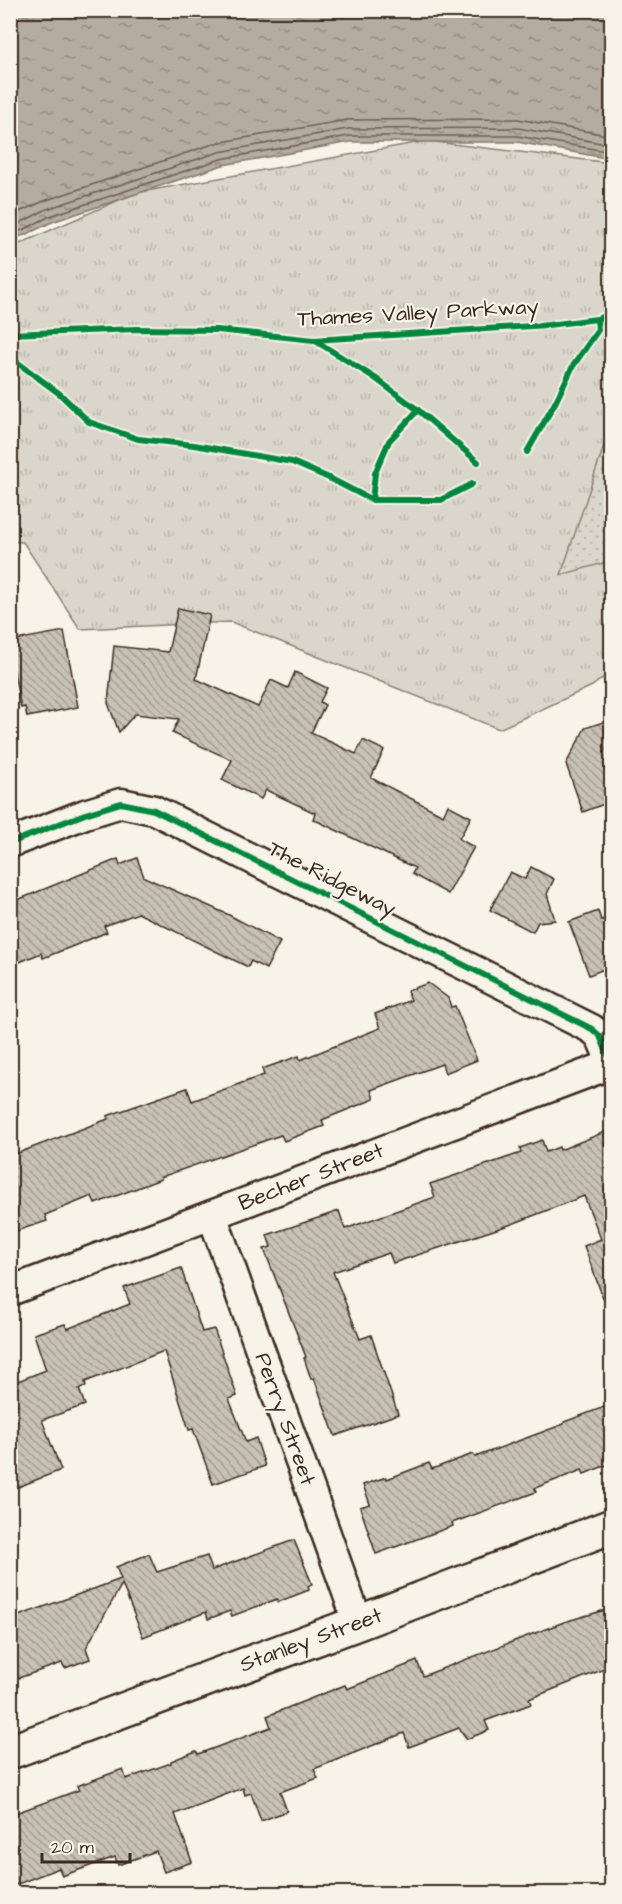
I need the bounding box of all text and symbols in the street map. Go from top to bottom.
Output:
street label: Thames Valley Parkway [297,291,539,336]
street label: The Ridgeway [262,833,401,925]
street label: Becher Street [234,1135,388,1219]
street label: Perry Street [246,1348,323,1490]
street label: Stanley Street [236,1600,387,1681]
scale bar [42,1826,130,1864]
text: 20 m [51,1835,94,1860]

